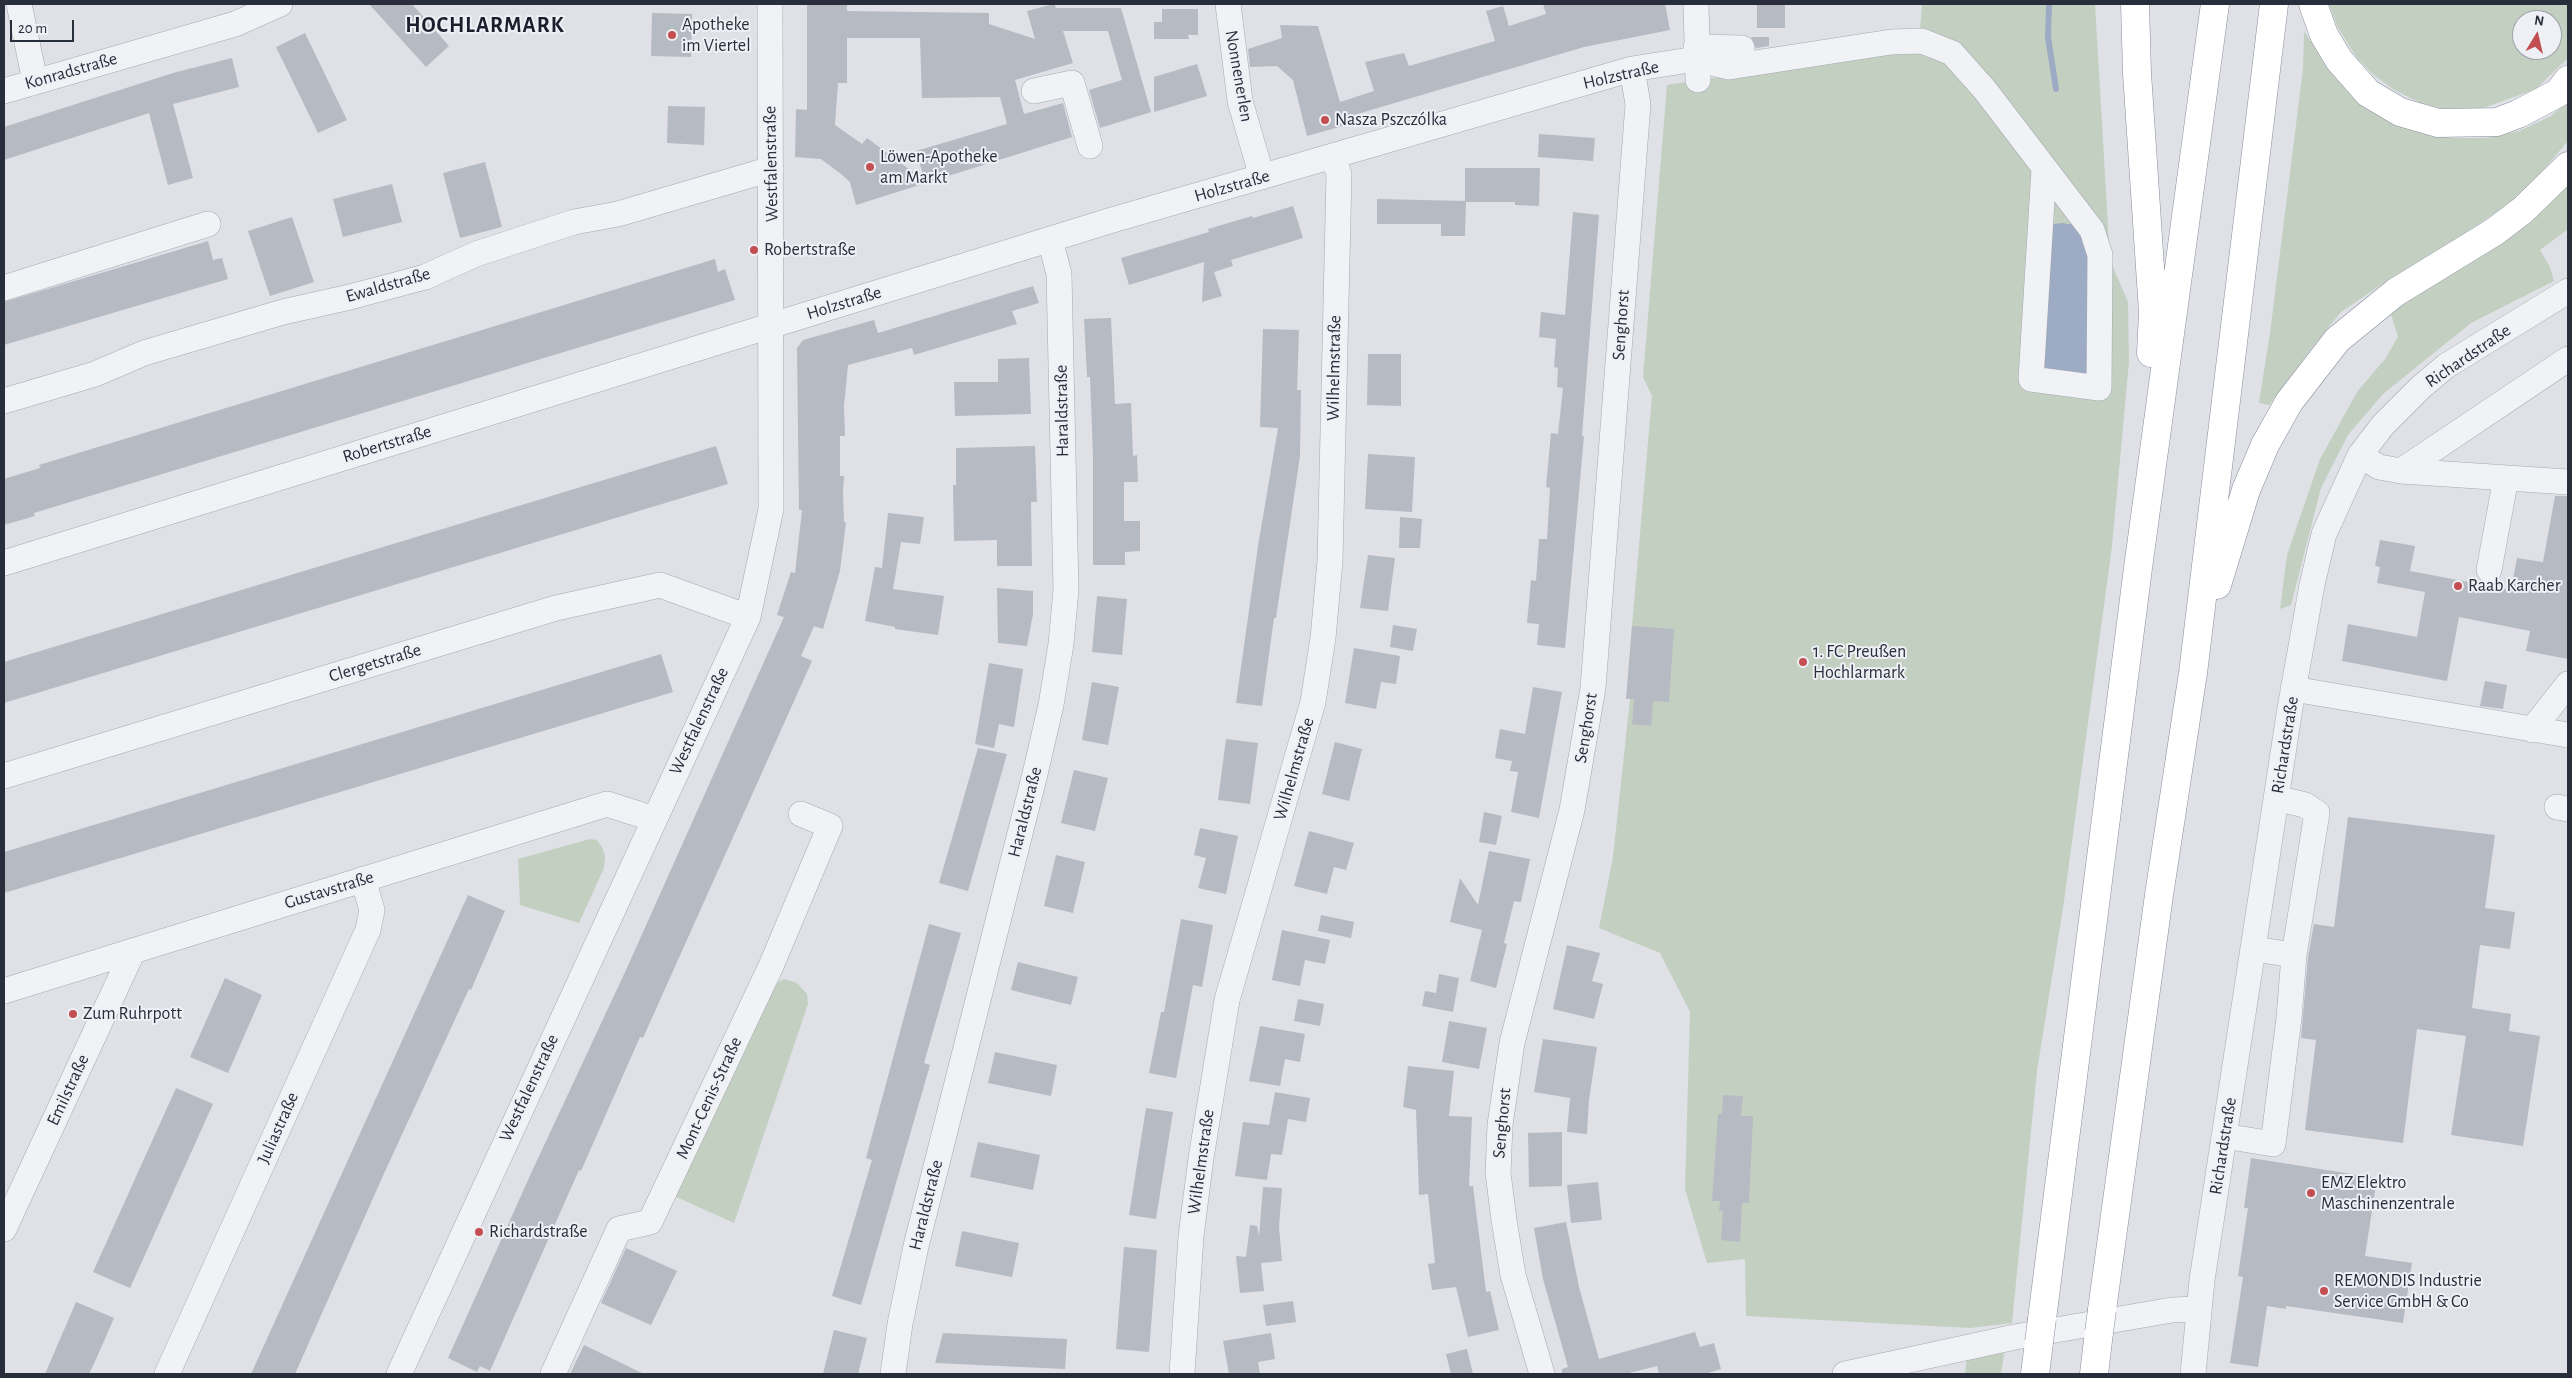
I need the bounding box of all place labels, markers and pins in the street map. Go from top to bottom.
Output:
place label: Apotheke im Viertel [682,14,751,56]
marker: Apotheke im Viertel [666,29,678,41]
place label: Nasza Pszczólka [1335,109,1447,131]
marker: Nasza Pszczólka [1319,114,1331,126]
place label: Löwen-Apotheke am Markt [880,146,998,188]
marker: Löwen-Apotheke am Markt [864,161,876,173]
place label: Robertstraße [764,239,856,261]
marker: Robertstraße [748,244,760,256]
place label: Raab Karcher [2468,575,2560,597]
marker: Raab Karcher [2452,580,2464,592]
place label: 1. FC Preußen Hochlarmark [1813,641,1906,684]
marker: 1. FC Preußen Hochlarmark [1797,656,1809,668]
place label: Zum Ruhrpott [83,1003,182,1025]
marker: Zum Ruhrpott [67,1008,79,1020]
place label: EMZ Elektro Maschinenzentrale [2321,1172,2455,1214]
marker: EMZ Elektro Maschinenzentrale [2305,1187,2317,1199]
place label: Richardstraße [489,1221,588,1243]
marker: Richardstraße [473,1226,485,1238]
place label: REMONDIS Industrie Service GmbH & Co [2334,1270,2482,1312]
marker: REMONDIS Industrie Service GmbH & Co [2318,1285,2330,1297]

